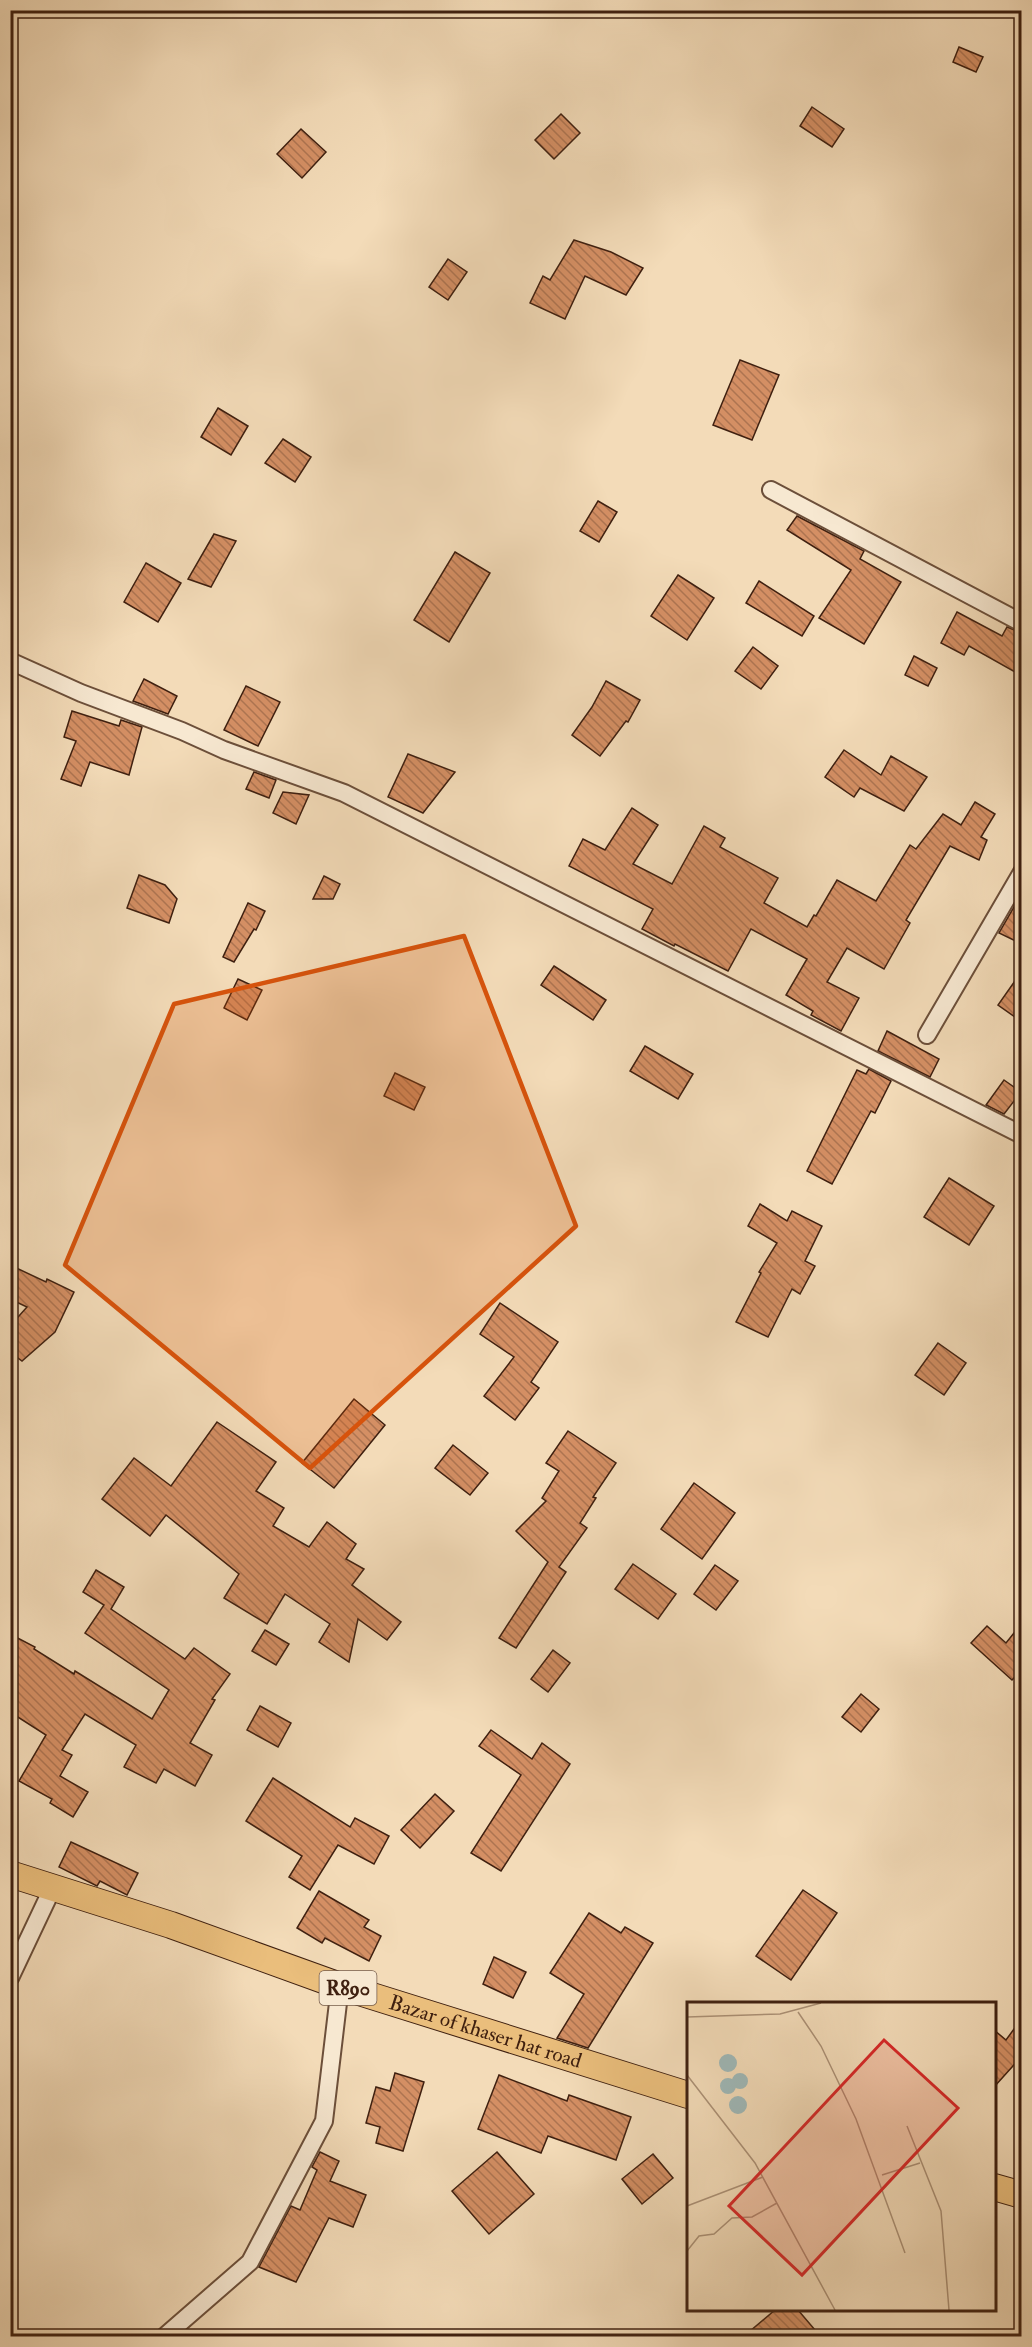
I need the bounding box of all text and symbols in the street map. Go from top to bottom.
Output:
road number: R890 [320,1971,376,2005]
street label: Bazar of khaser hat road [386,1989,586,2075]
inset map [687,2002,996,2311]

